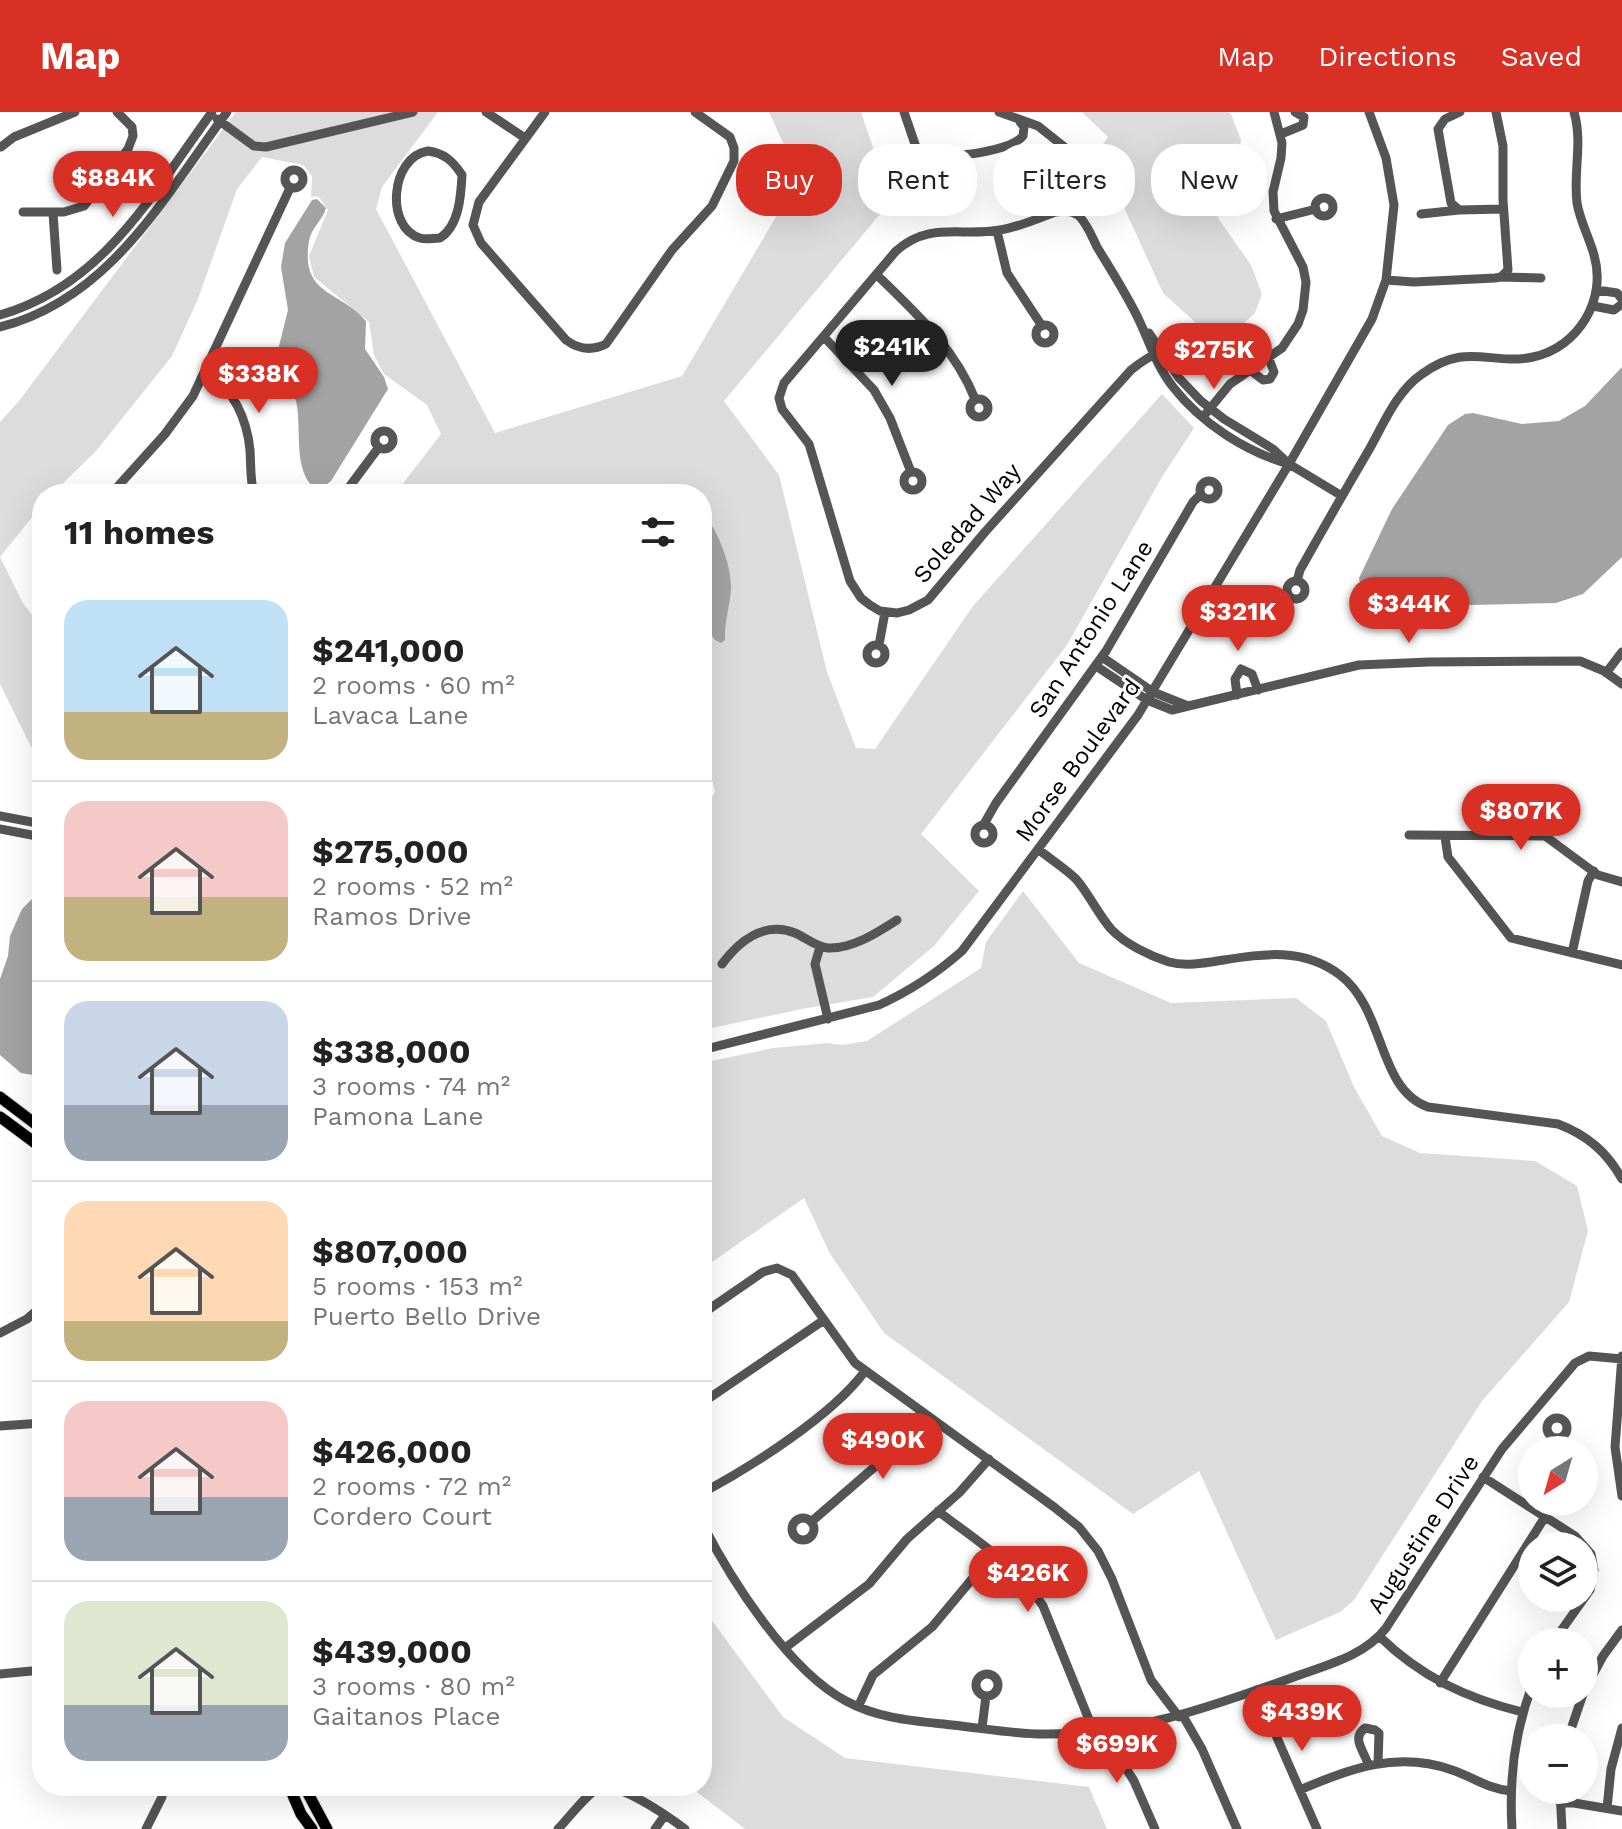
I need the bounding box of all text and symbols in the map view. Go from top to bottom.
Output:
text: Map [40,34,120,78]
text: Map [1217,40,1274,73]
text: Directions [1318,40,1457,73]
text: Saved [1501,40,1582,73]
chip: Buy [736,144,842,216]
chip: Rent [858,144,977,216]
chip: Filters [993,144,1135,216]
chip: New [1151,144,1267,216]
pin: $884K [57,151,169,219]
text: $884K [71,162,155,192]
pin: $241K [836,320,948,388]
pin: $275K [1158,323,1270,391]
text: $241K [853,331,931,361]
text: $275K [1174,334,1254,364]
pin: $338K [203,347,315,415]
text: $338K [218,358,300,388]
street label: Soledad Way [907,457,1027,589]
icon: filters [636,510,680,554]
text: 11 homes [64,512,214,552]
street label: San Antonio Lane [1023,535,1159,723]
pin: $344K [1353,577,1465,645]
pin: $321K [1182,585,1294,653]
text: $344K [1367,588,1451,618]
text: $321K [1200,596,1276,626]
text: $241,000 [312,630,465,670]
icon: home [128,632,224,728]
text: 2 rooms · 60 m² [312,670,515,700]
street label: Morse Boulevard [1009,673,1147,847]
text: Lavaca Lane [312,700,469,730]
pin: $807K [1465,784,1577,852]
text: $807K [1480,795,1562,825]
text: $275,000 [312,831,469,871]
icon: home [128,833,224,929]
text: 2 rooms · 52 m² [312,871,513,901]
text: Ramos Drive [312,901,472,931]
text: $338,000 [312,1031,471,1071]
icon: home [128,1033,224,1129]
text: 3 rooms · 74 m² [312,1071,510,1101]
text: Pamona Lane [312,1101,483,1131]
text: $807,000 [312,1231,468,1271]
icon: home [128,1233,224,1329]
text: 5 rooms · 153 m² [312,1271,523,1301]
text: Puerto Bello Drive [312,1301,541,1331]
pin: $490K [827,1413,939,1481]
text: $490K [841,1424,925,1454]
text: $426,000 [312,1431,472,1471]
icon: home [128,1433,224,1529]
north arrow [1518,1436,1598,1516]
map controls [1518,1436,1598,1804]
street label: Augustine Drive [1361,1449,1485,1619]
text: 2 rooms · 72 m² [312,1471,511,1501]
text: Cordero Court [312,1501,492,1531]
button: layers [1518,1532,1598,1612]
pin: $426K [972,1546,1084,1614]
text: $426K [987,1557,1069,1587]
button: + [1518,1628,1598,1708]
text: $439,000 [312,1631,472,1671]
icon: home [128,1633,224,1729]
text: 3 rooms · 80 m² [312,1671,515,1701]
pin: $439K [1246,1685,1358,1753]
text: $439K [1261,1696,1343,1726]
text: Gaitanos Place [312,1701,500,1731]
pin: $699K [1061,1717,1173,1785]
button: − [1518,1724,1598,1804]
text: $699K [1076,1728,1158,1758]

